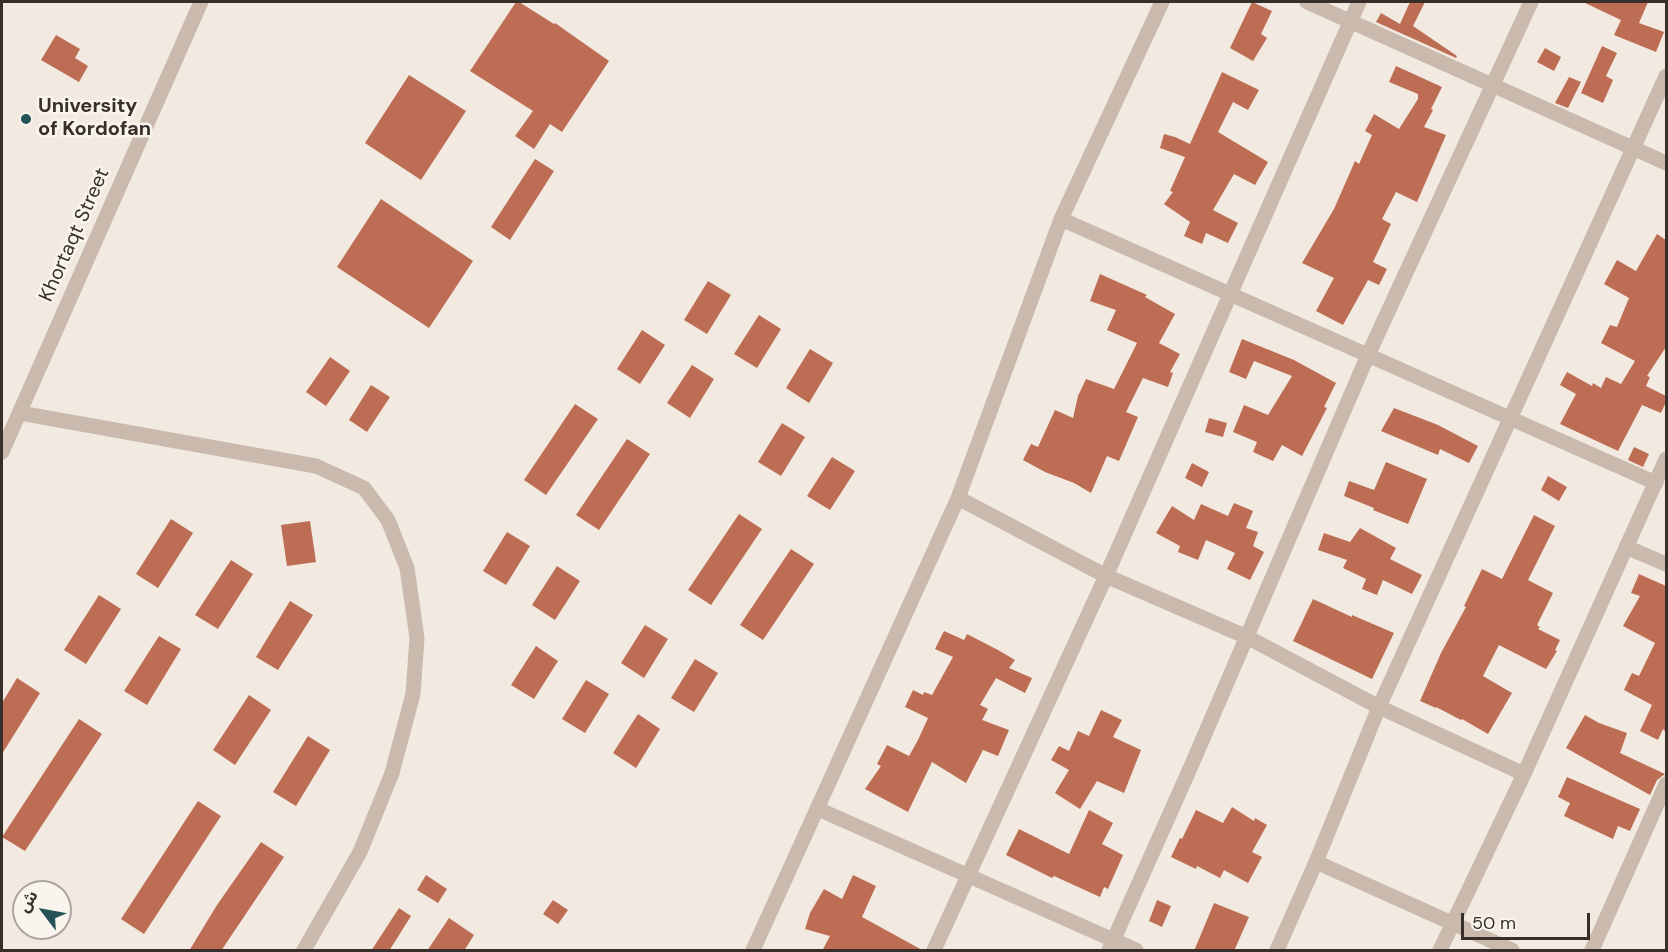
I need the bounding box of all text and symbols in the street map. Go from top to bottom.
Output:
place label: University of Kordofan [38,95,151,142]
marker: University of Kordofan [19,112,33,126]
street label: Khortaqt Street [35,165,115,305]
north arrow [12,880,72,940]
text: ش [13,886,43,916]
scale bar [1464,901,1593,939]
text: 50 m [1472,911,1516,935]

